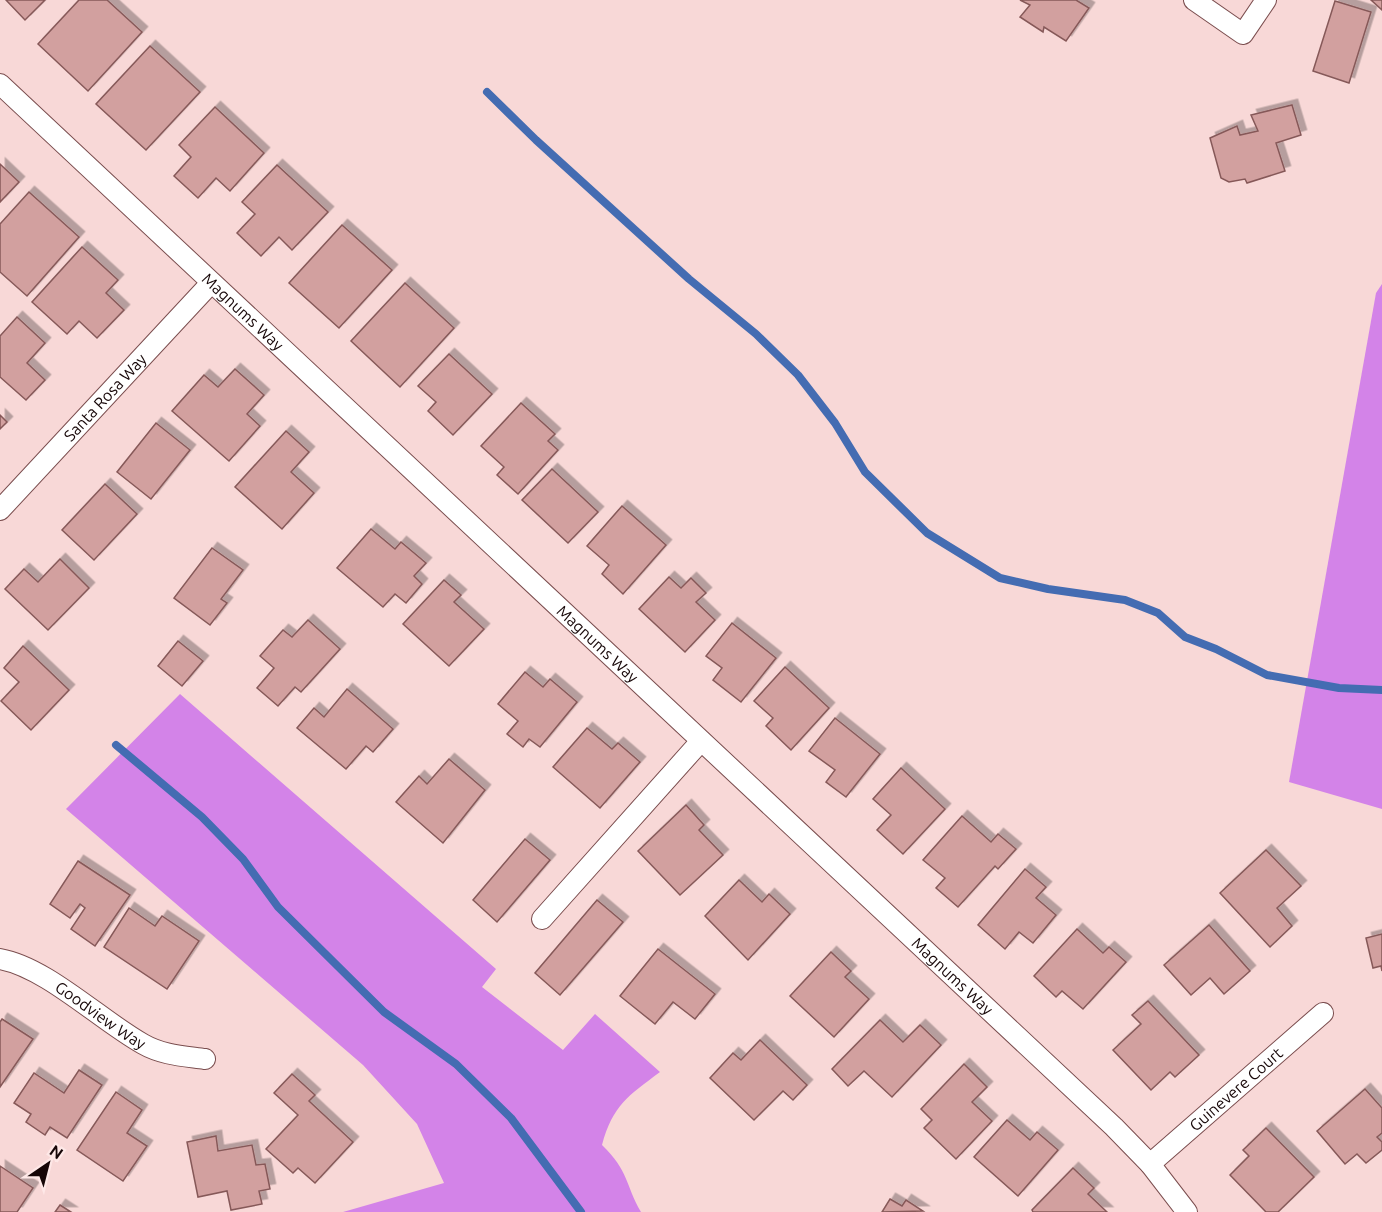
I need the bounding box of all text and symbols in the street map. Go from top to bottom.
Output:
street label: Magnums Way [199,269,288,354]
street label: Santa Rosa Way [60,350,150,445]
street label: Magnums Way [554,601,642,686]
street label: Magnums Way [908,934,997,1018]
street label: Goodview Way [52,977,149,1053]
street label: Guinevere Court [1186,1043,1287,1134]
north arrow [18,1134,78,1194]
text: N [47,1141,67,1163]

